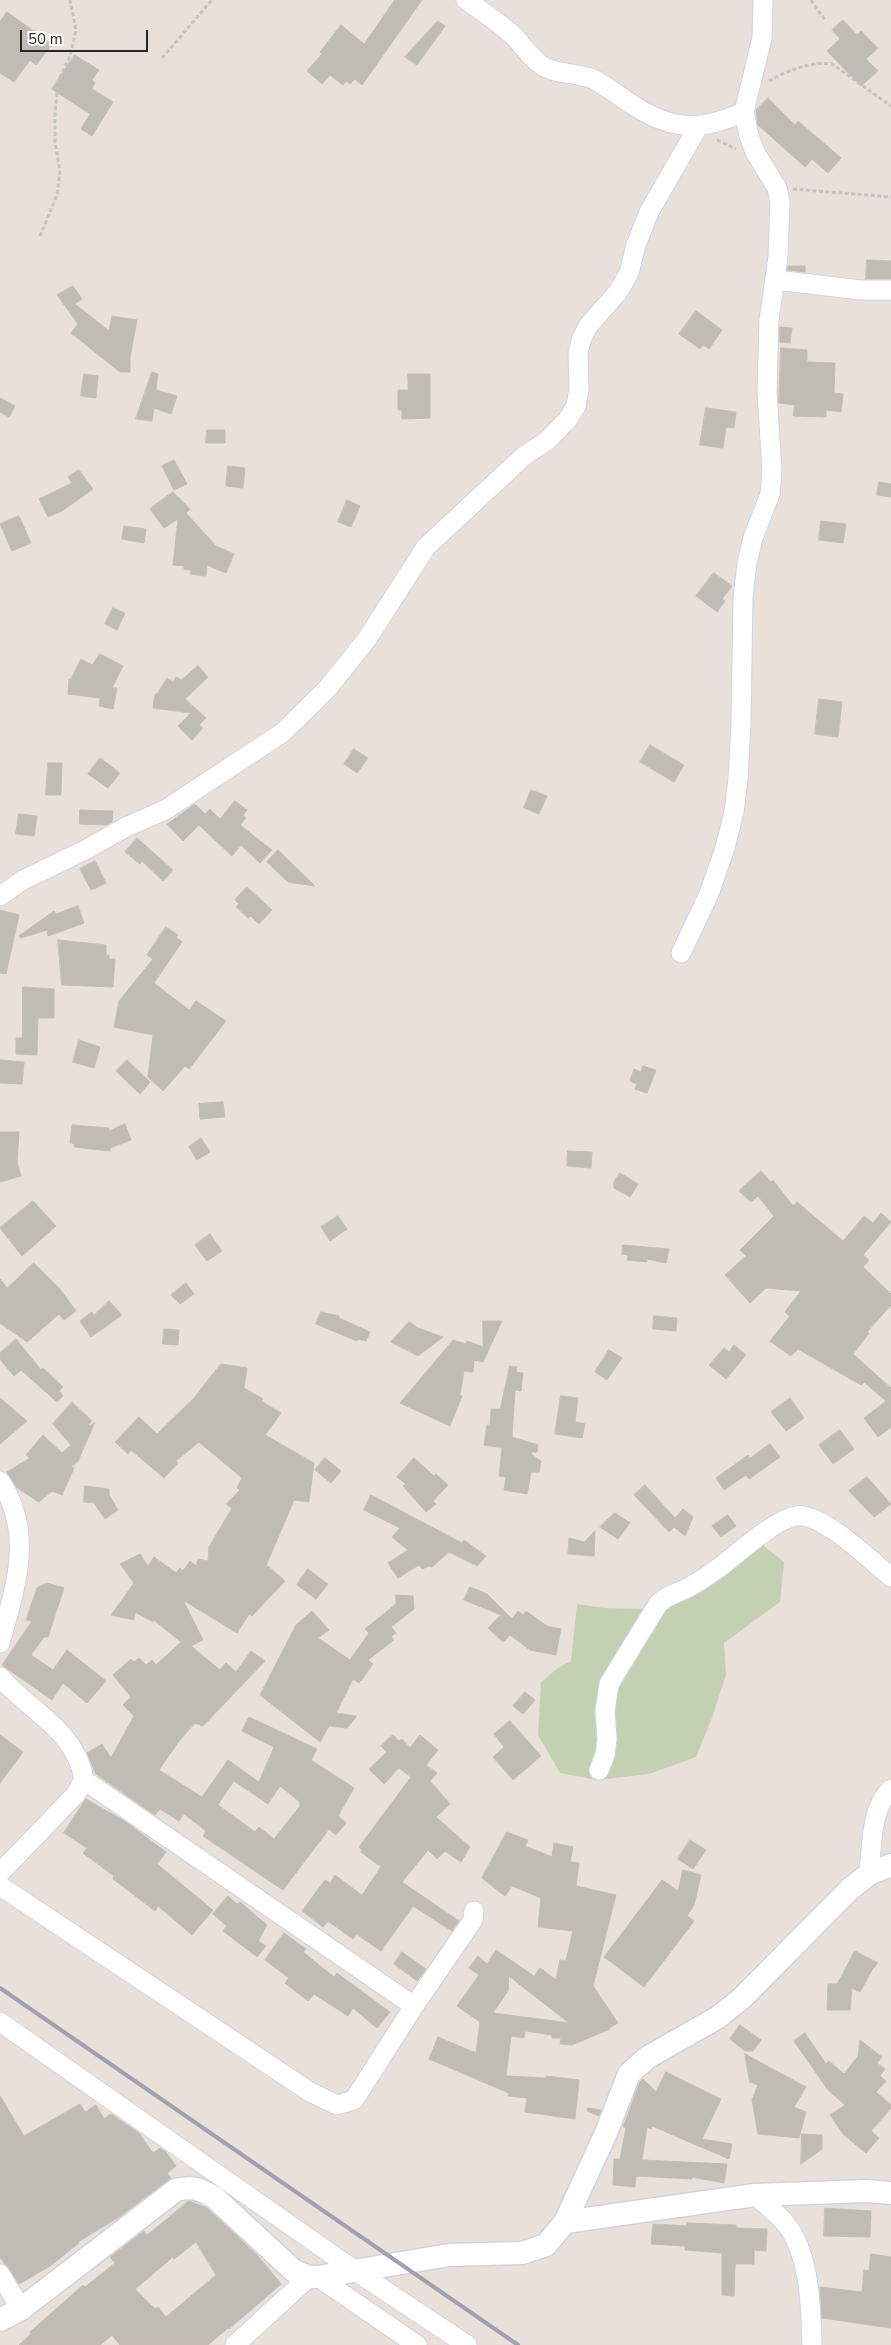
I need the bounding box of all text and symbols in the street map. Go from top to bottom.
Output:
scale bar [22,20,150,52]
text: 50 m [28,29,63,49]

